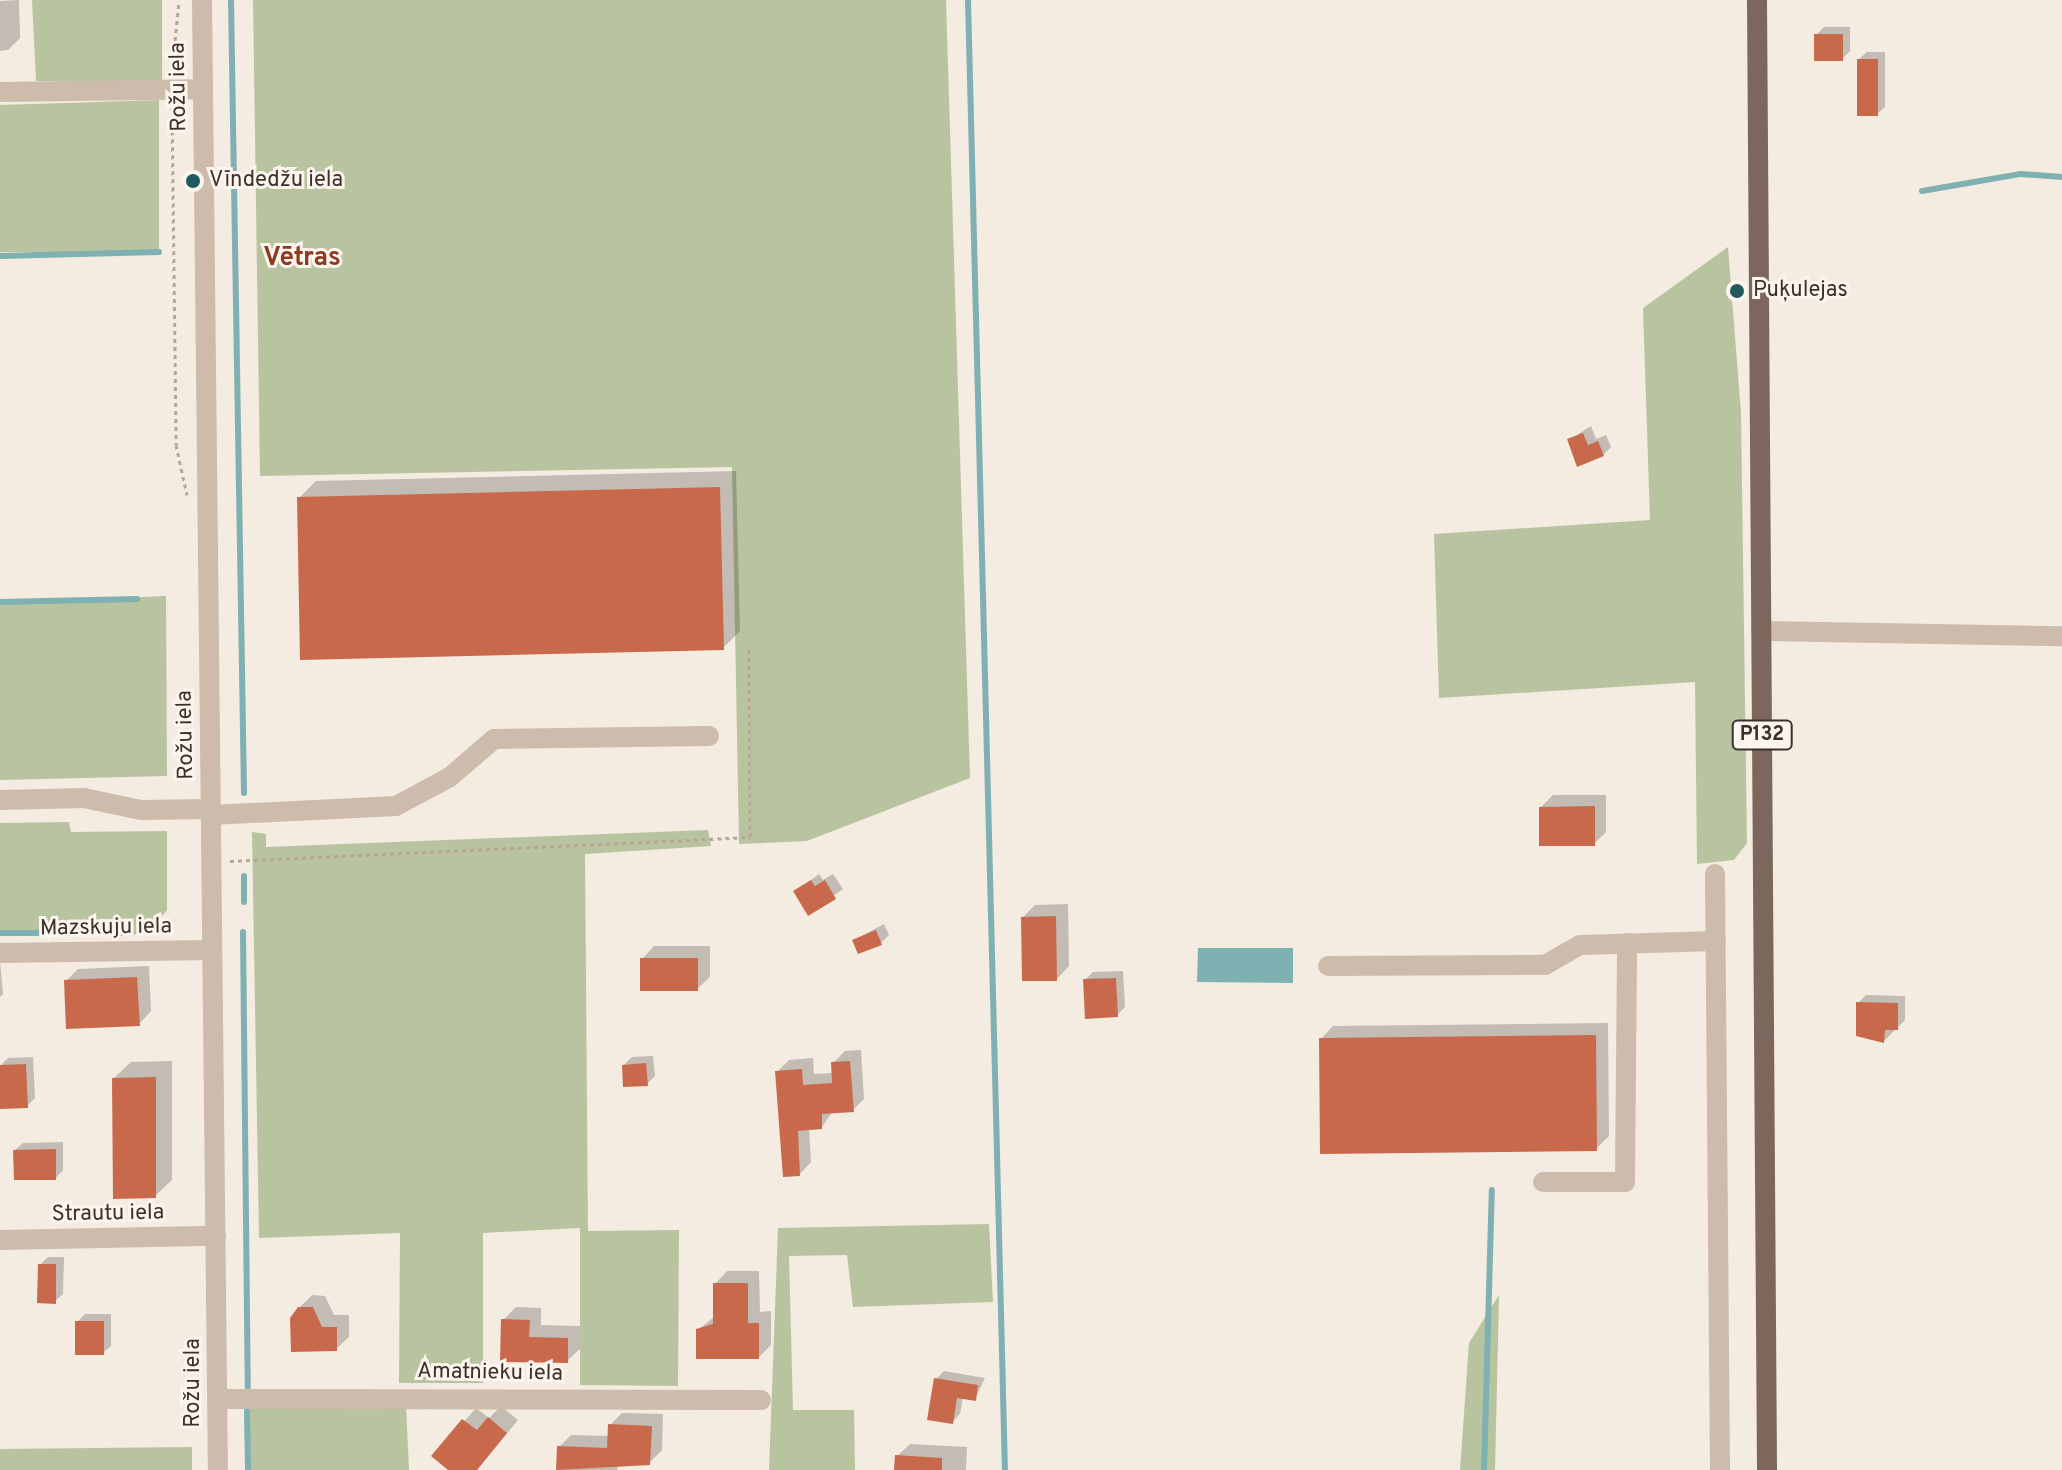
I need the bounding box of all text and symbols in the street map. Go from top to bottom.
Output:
street label: Rožu iela [165,42,193,132]
place label: Vīndedžu iela [209,168,343,194]
marker: Vīndedžu iela [184,172,202,190]
district label: Vētras [263,243,341,275]
place label: Puķulejas [1753,278,1848,304]
marker: Puķulejas [1728,282,1746,300]
street label: Rožu iela [172,690,200,780]
road number: P132 [1730,719,1794,751]
street label: Mazskuju iela [40,914,172,942]
street label: Strautu iela [52,1200,164,1228]
street label: Rožu iela [181,1338,207,1428]
street label: Amatnieku iela [417,1359,563,1387]

